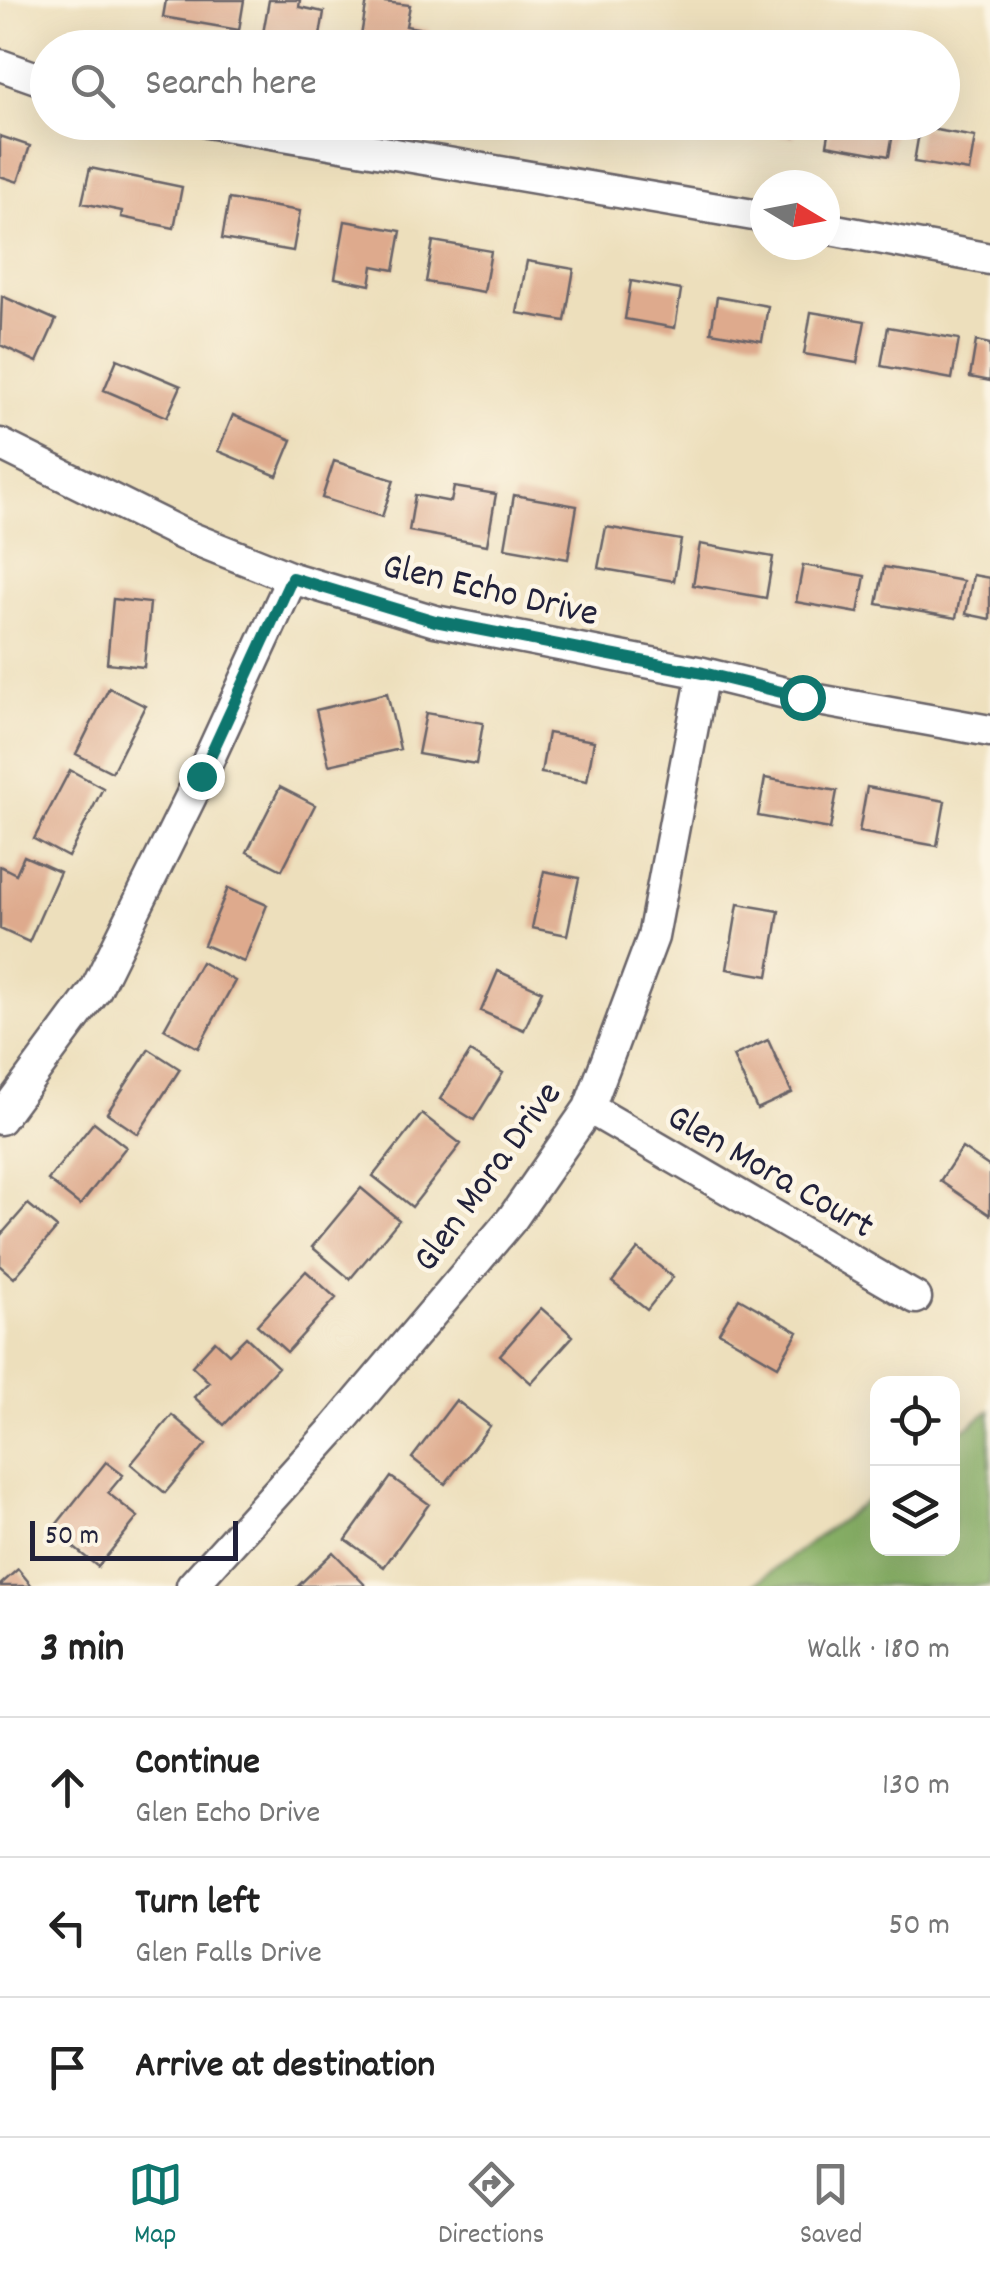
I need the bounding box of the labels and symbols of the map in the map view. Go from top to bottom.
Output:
north arrow [750,170,840,260]
street label: Glen Echo Drive [376,541,603,644]
route start [780,675,826,721]
route end [179,754,225,800]
street label: Glen Mora Drive [401,1071,578,1285]
street label: Glen Mora Court [655,1092,883,1255]
scale bar [30,1516,238,1560]

